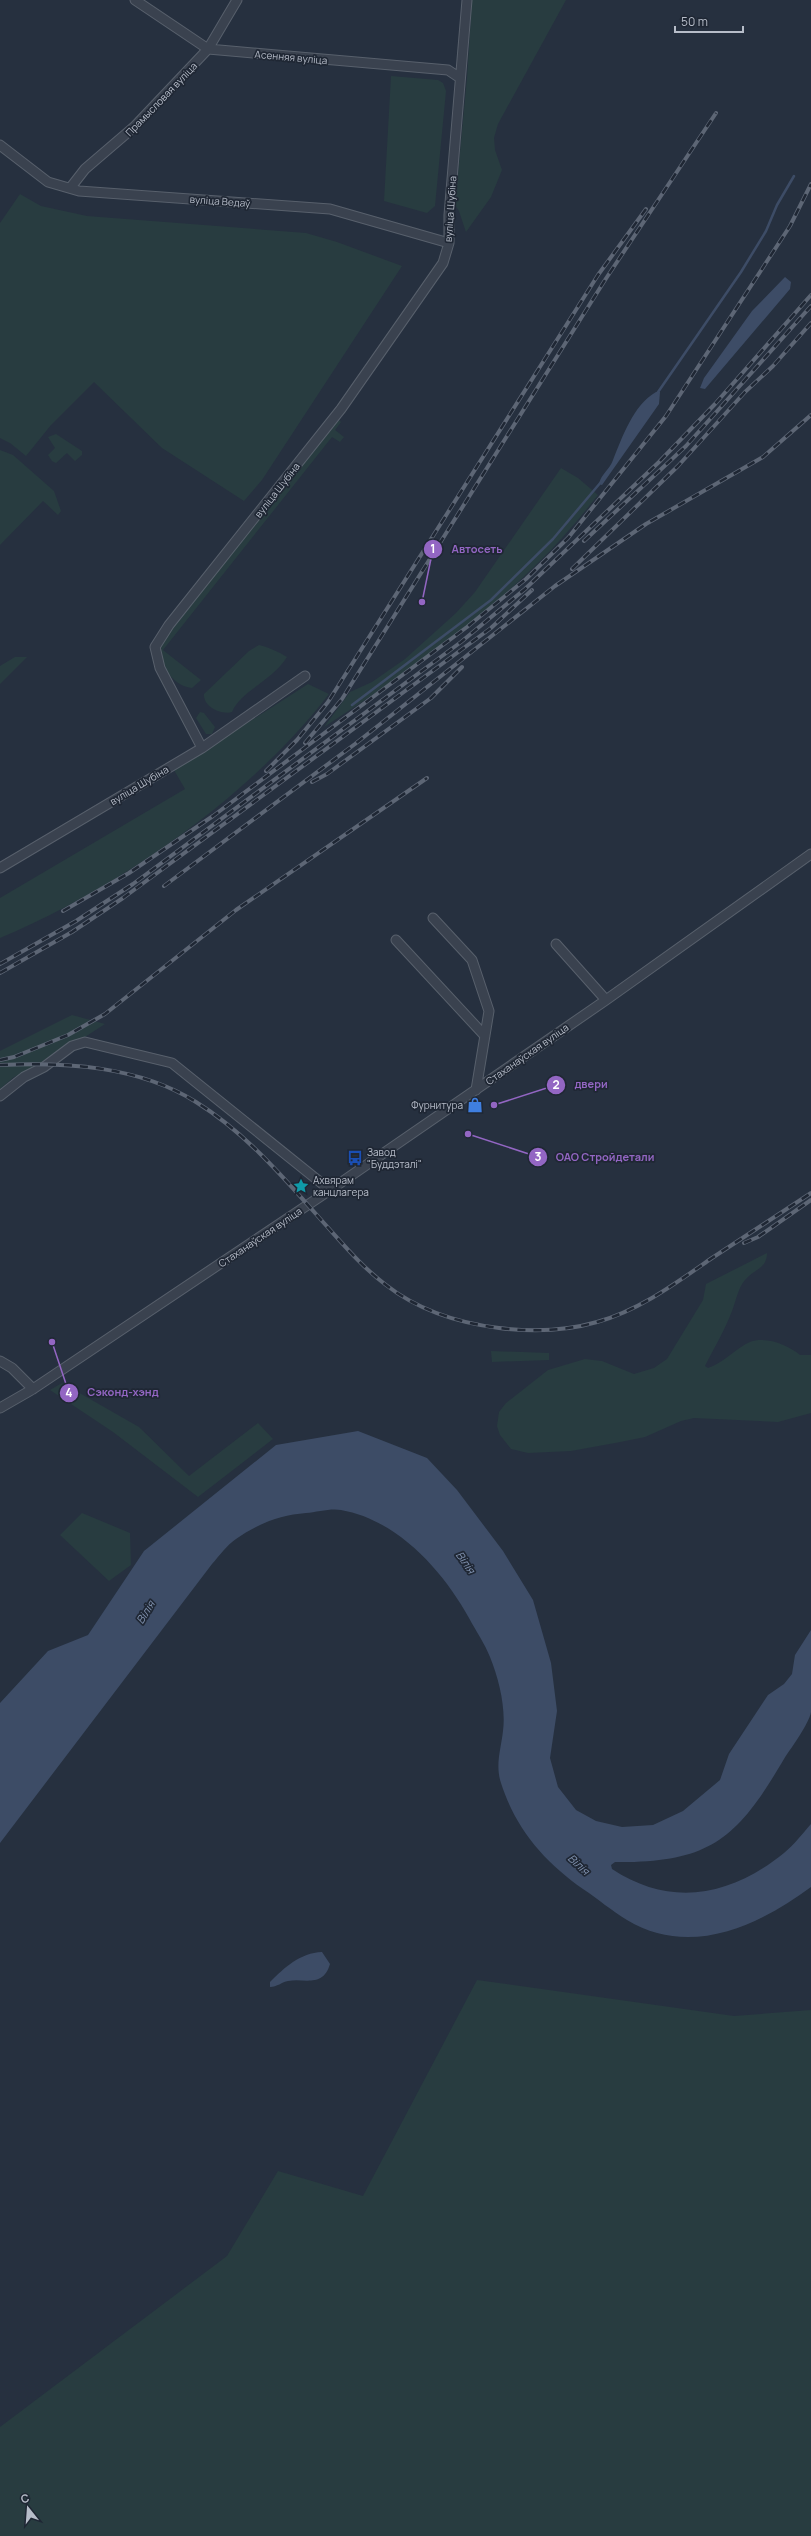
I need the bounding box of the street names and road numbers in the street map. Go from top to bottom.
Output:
street label: Асенняя вуліца [254,47,328,67]
street label: Прамысловая вуліца [122,59,200,139]
street label: вуліца Шубіна [441,175,459,243]
street label: вуліца Ведаў [189,192,252,210]
street label: вуліца Шубіна [251,460,303,520]
street label: вуліца Шубіна [107,762,171,808]
street label: Стаханаўская вуліца [483,1020,571,1088]
street label: Стаханаўская вуліца [215,1204,305,1270]

